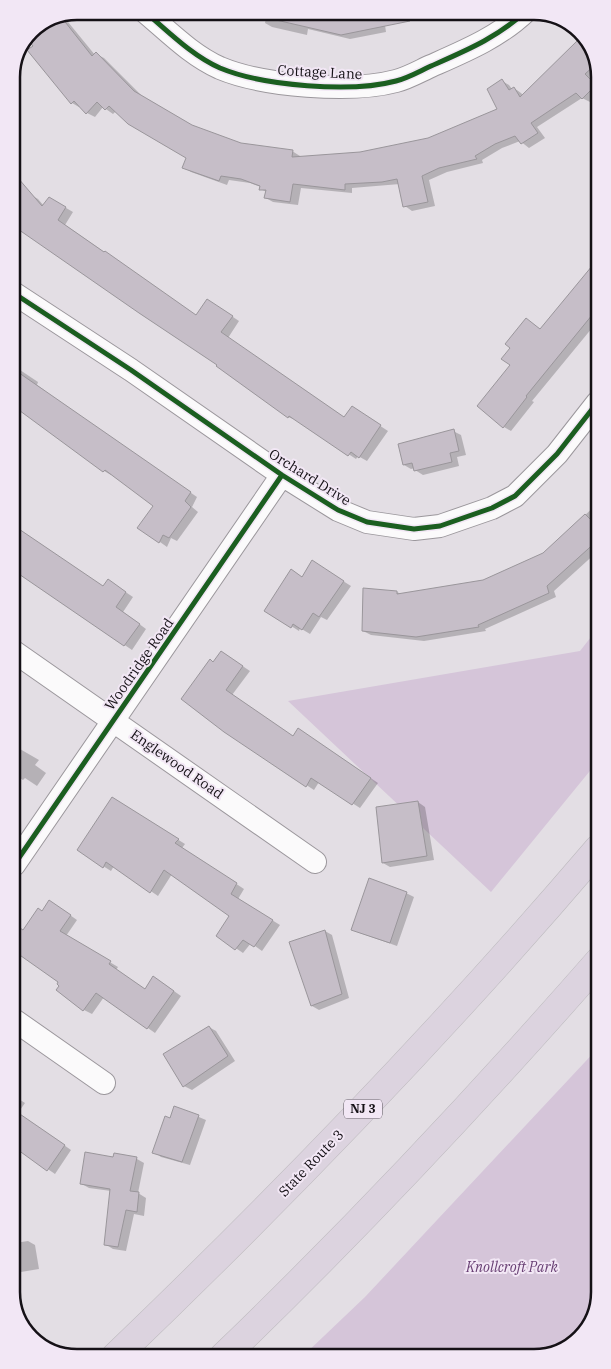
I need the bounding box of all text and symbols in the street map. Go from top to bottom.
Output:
street label: Cottage Lane [277,61,363,83]
street label: Orchard Drive [266,445,354,509]
street label: Woodridge Road [101,614,178,714]
street label: Englewood Road [127,725,227,803]
road number: NJ 3 [344,1100,382,1118]
street label: State Route 3 [275,1126,347,1200]
park label: Knollcroft Park [465,1258,559,1276]

